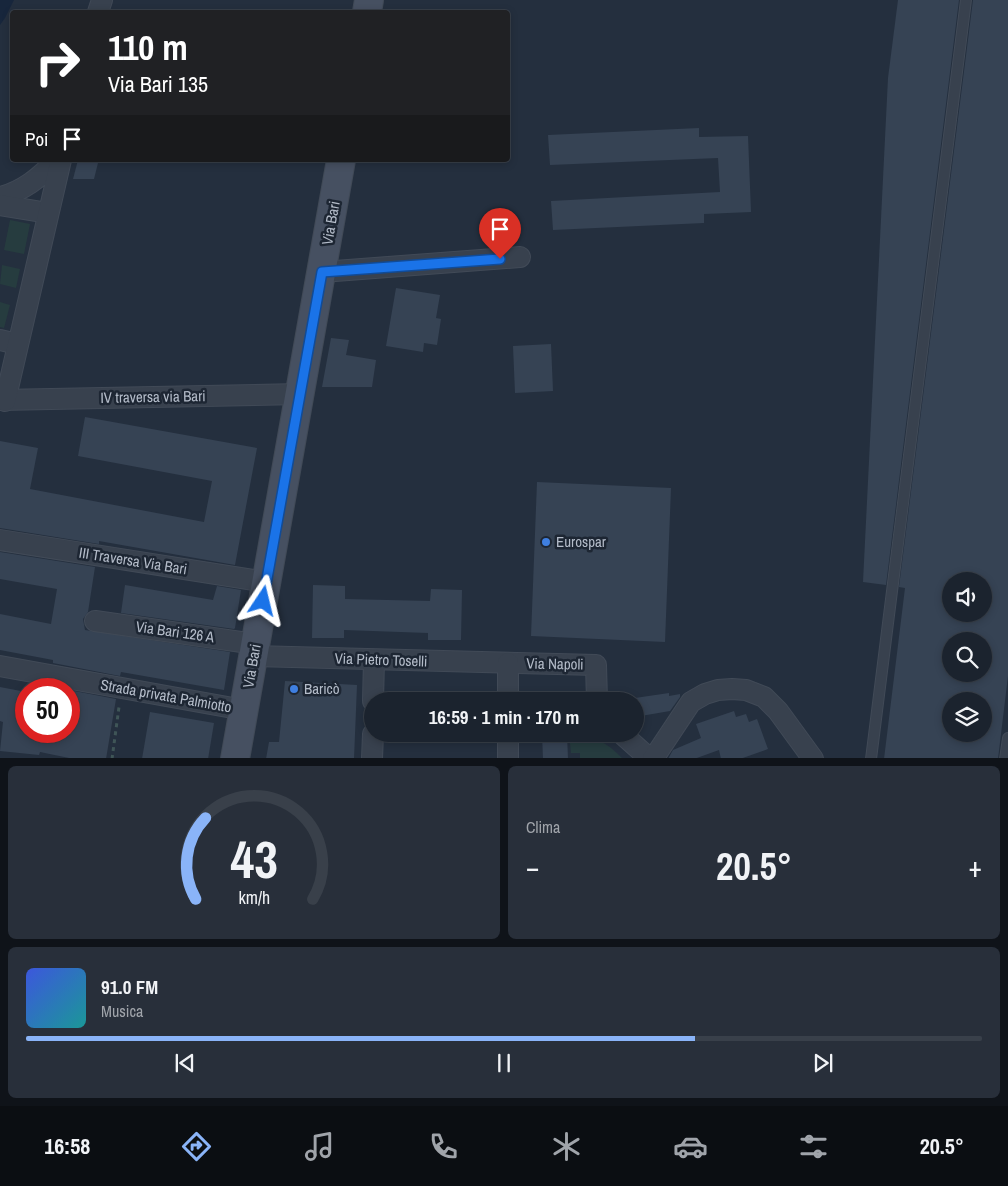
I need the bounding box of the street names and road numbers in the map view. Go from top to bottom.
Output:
street label: Via Bari [316,199,345,247]
street label: IV traversa via Bari [100,385,206,408]
street label: III Traversa Via Bari [78,542,189,579]
street label: Via Bari 126 A [134,616,216,648]
street label: Via Bari [237,642,266,690]
street label: Via Pietro Toselli [334,647,428,672]
street label: Via Napoli [526,653,584,674]
street label: Strada privata Palmiotto [99,674,233,717]

